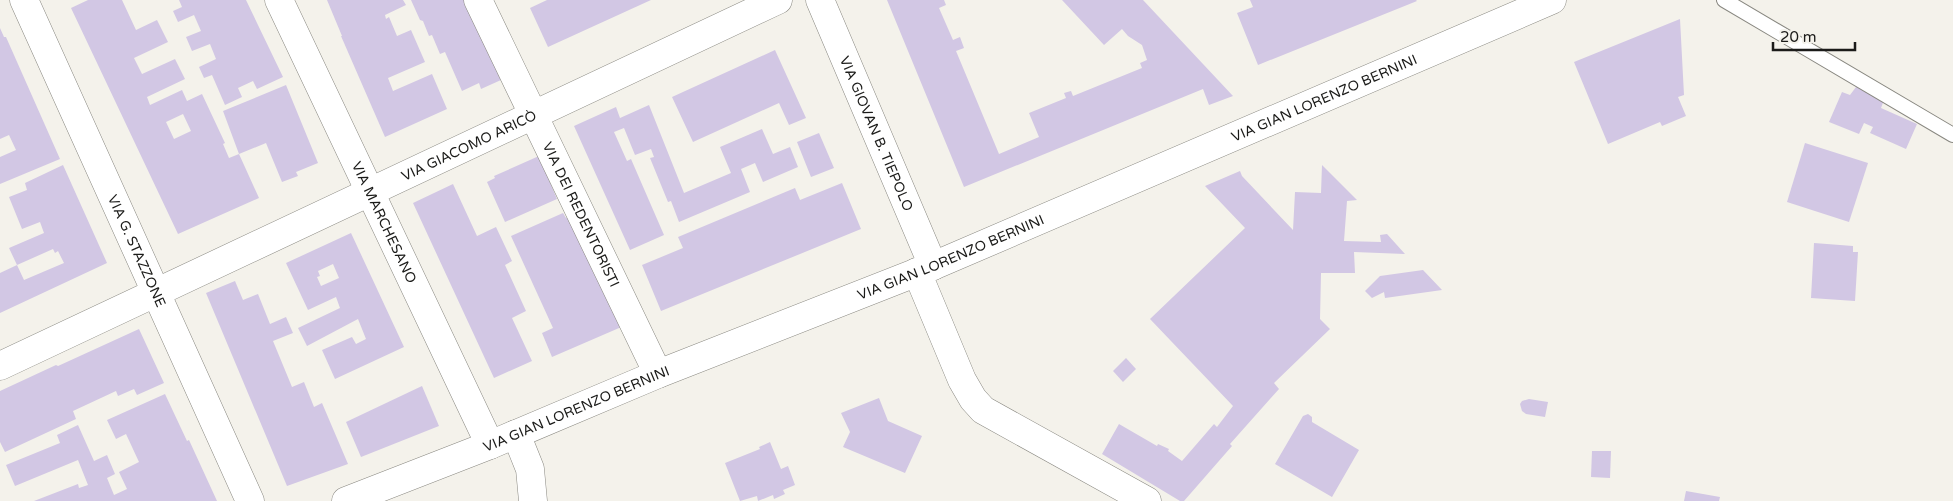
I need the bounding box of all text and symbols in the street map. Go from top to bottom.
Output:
scale bar [1773,20,1856,52]
text: 20 m [1780,28,1817,46]
street label: VIA GIAN LORENZO BERNINI [1229,51,1420,146]
street label: VIA GIOVAN B. TIEPOLO [836,54,917,214]
street label: VIA GIACOMO ARICÒ [399,107,539,185]
street label: VIA DEI REDENTORISTI [539,139,623,290]
street label: VIA MARCHESANO [348,159,420,286]
street label: VIA G. STAZZONE [104,192,169,310]
street label: VIA GIAN LORENZO BERNINI [855,211,1047,304]
street label: VIA GIAN LORENZO BERNINI [481,362,672,456]

